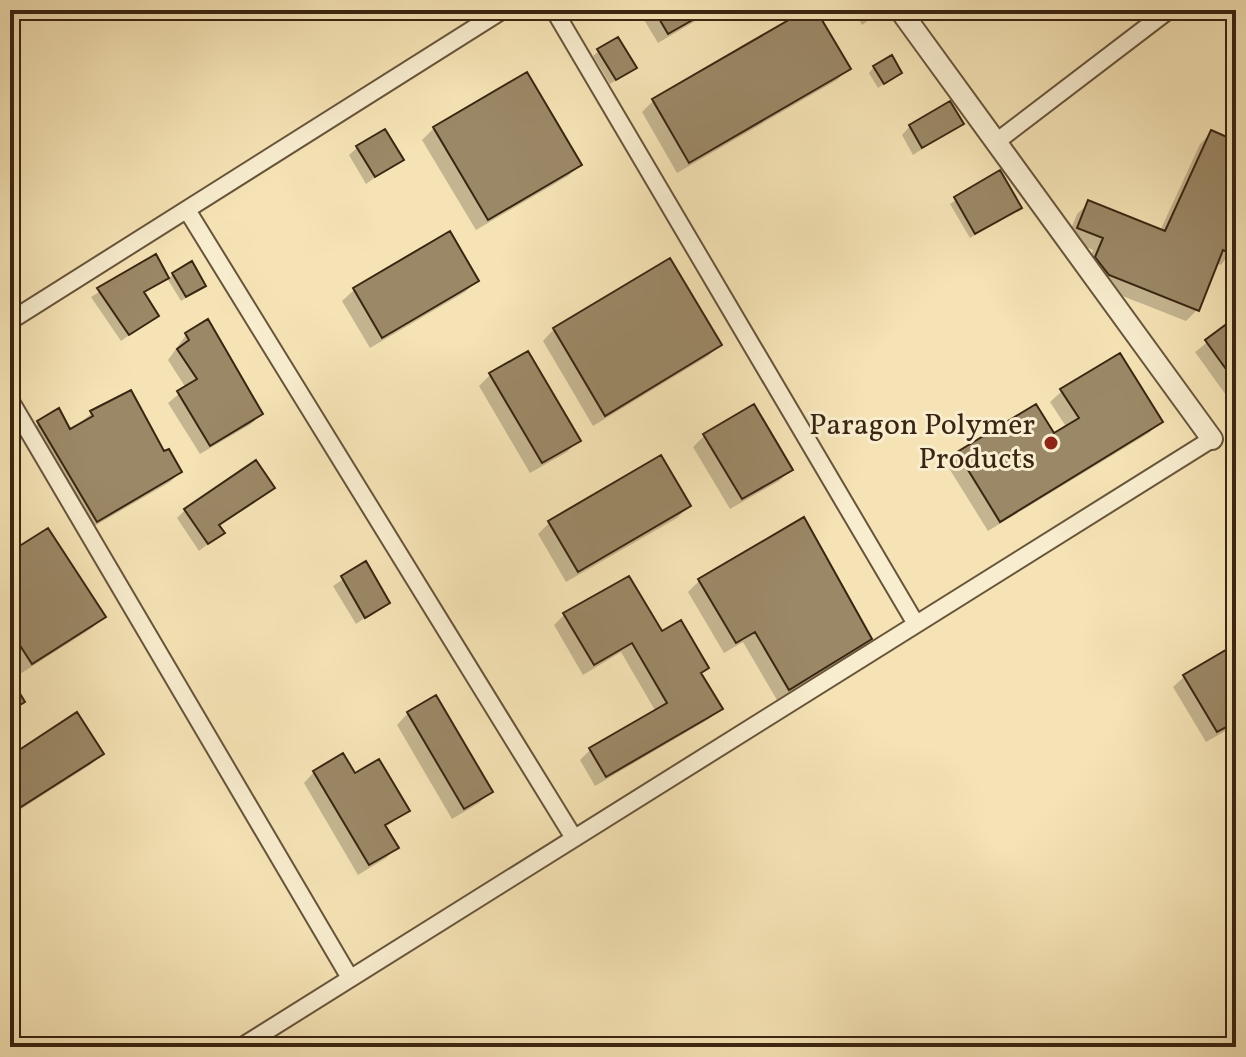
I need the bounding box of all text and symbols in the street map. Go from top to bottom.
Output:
place label: Paragon Polymer Products [809,405,1035,481]
marker: Paragon Polymer Products [1042,434,1060,452]

